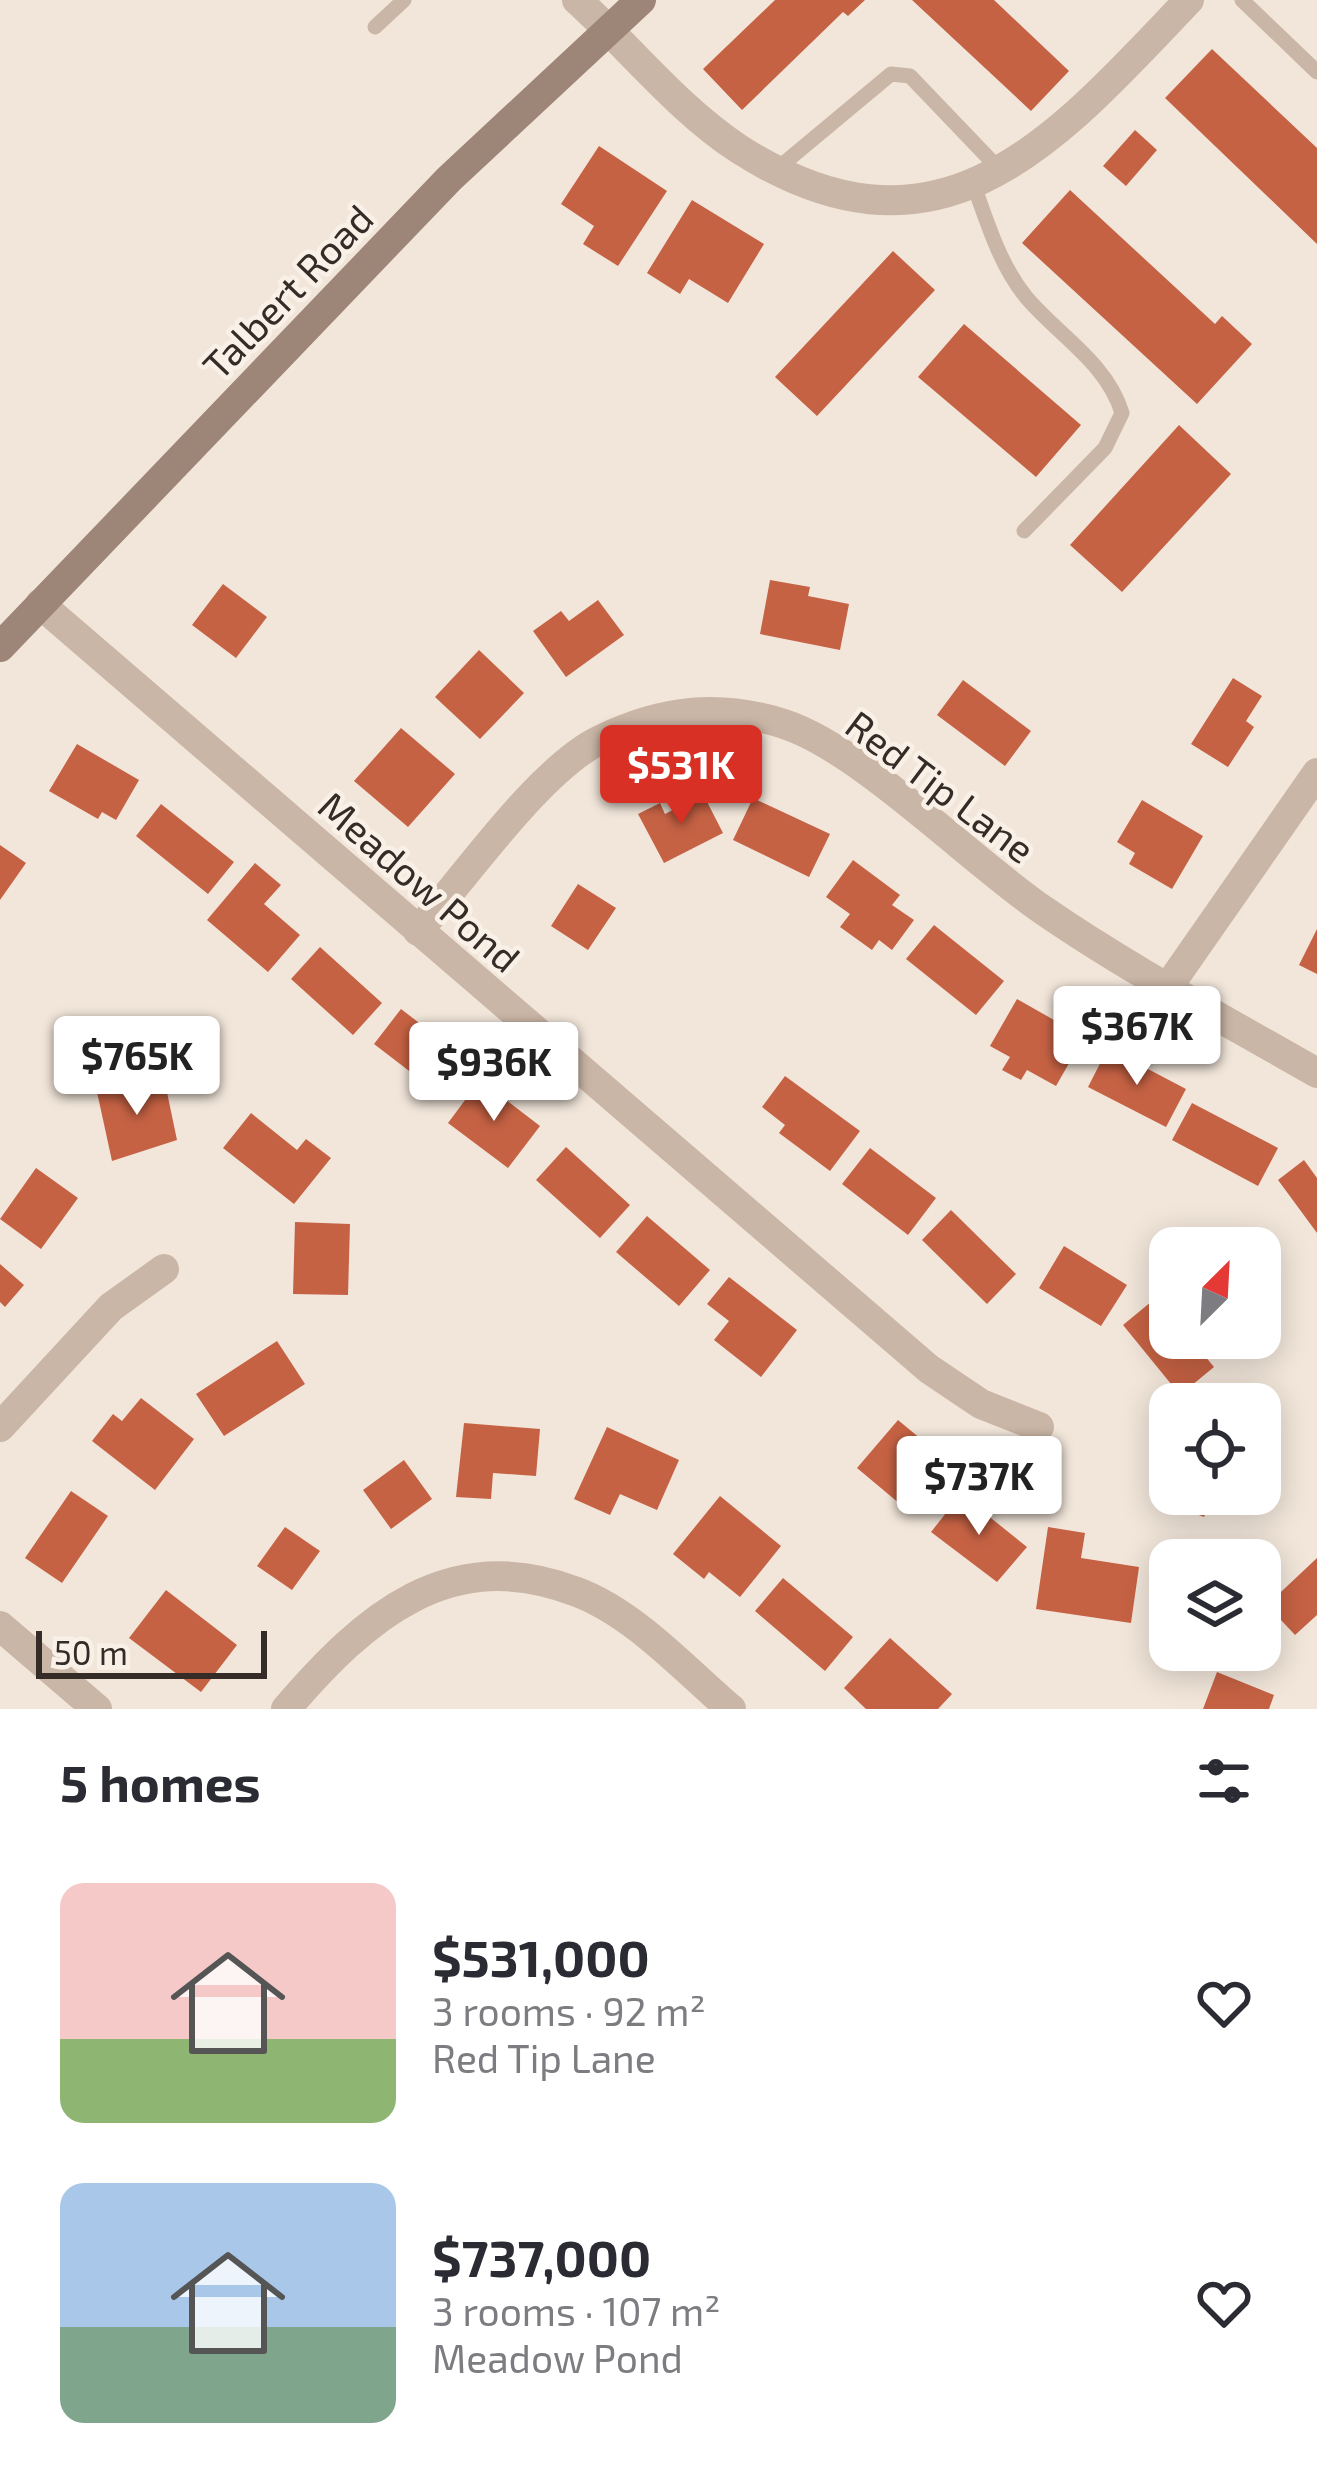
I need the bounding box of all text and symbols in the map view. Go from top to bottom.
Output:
street label: Talbert Road [192,194,382,388]
street label: Red Tip Lane [838,700,1044,872]
pin: $531K [597,725,765,827]
text: $531K [627,740,735,787]
street label: Meadow Pond [310,781,530,981]
pin: $367K [1053,986,1221,1088]
text: $367K [1080,1001,1194,1048]
pin: $765K [53,1016,221,1118]
pin: $936K [410,1022,578,1124]
text: $765K [81,1031,193,1078]
text: $936K [436,1037,552,1084]
north arrow [1149,1227,1281,1359]
map controls [1149,1227,1281,1671]
button: locate [1149,1383,1281,1515]
pin: $737K [895,1436,1063,1538]
text: $737K [924,1451,1034,1498]
button: layers [1149,1539,1281,1671]
scale bar [36,1625,267,1678]
text: 50 m [54,1632,128,1672]
icon: filters [1191,1748,1257,1814]
text: 5 homes [60,1751,261,1812]
text: $531,000 [432,1926,650,1987]
icon: home [156,1931,300,2075]
icon: heart [1191,1970,1257,2036]
text: 3 rooms · 92 m² [432,1987,706,2034]
text: Red Tip Lane [432,2034,656,2081]
text: $737,000 [432,2226,651,2287]
icon: home [156,2231,300,2375]
icon: heart [1191,2270,1257,2336]
text: 3 rooms · 107 m² [432,2287,720,2334]
text: Meadow Pond [432,2334,683,2381]

